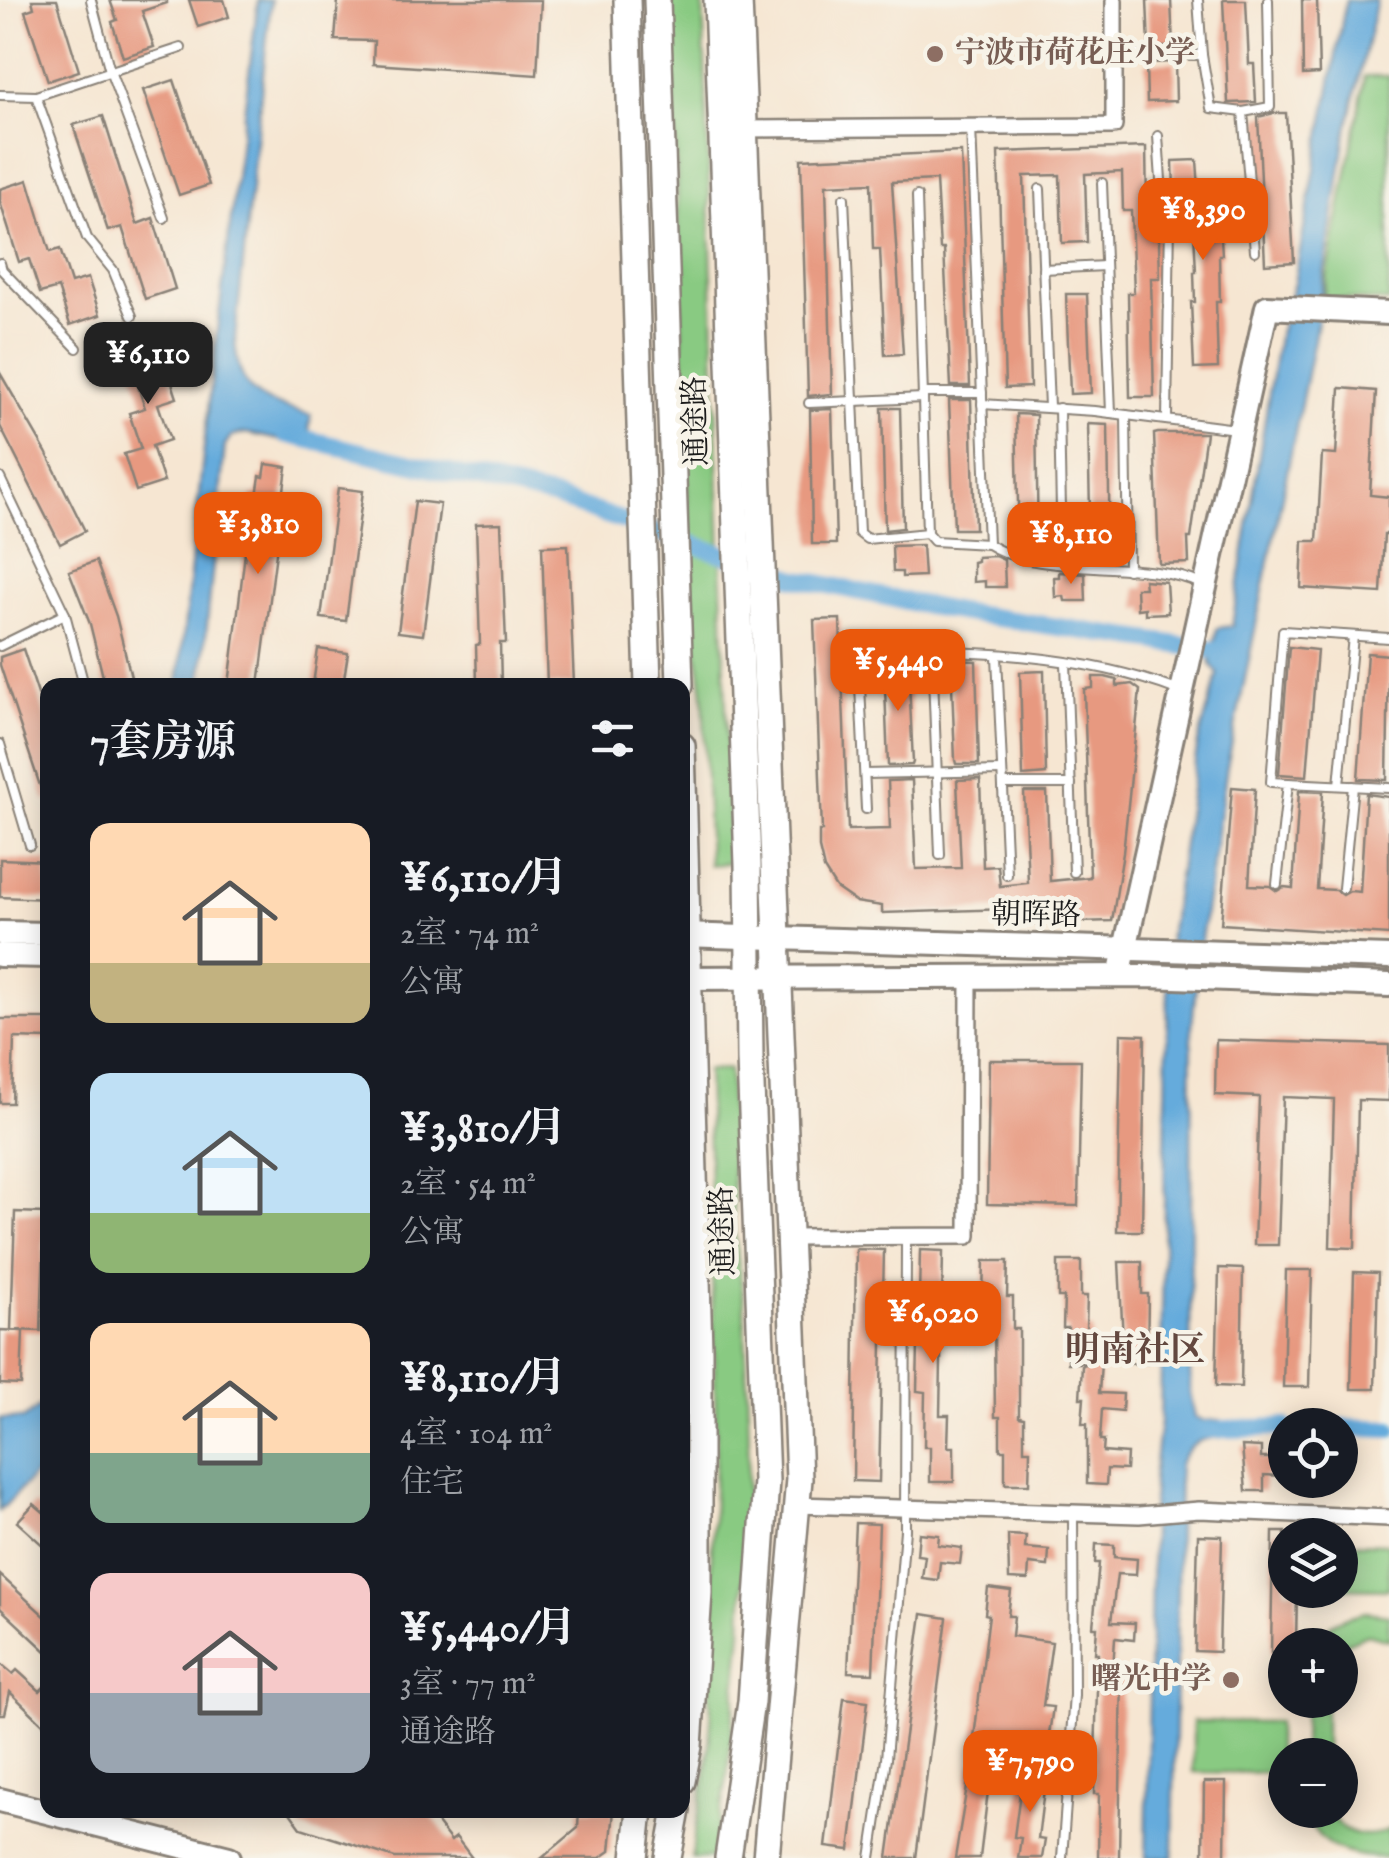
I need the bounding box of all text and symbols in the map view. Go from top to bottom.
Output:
place label: 宁波市荷花庄小学 [955,35,1195,73]
marker: 宁波市荷花庄小学 [924,43,946,65]
pin: ¥8,390 [1122,178,1284,263]
text: ¥8,390 [1160,190,1246,231]
pin: ¥6,110 [67,322,229,407]
text: ¥6,110 [106,334,190,375]
street label: 通途路 [676,375,718,467]
pin: ¥3,810 [177,492,339,577]
pin: ¥8,110 [990,502,1152,587]
text: ¥3,810 [216,504,300,545]
text: ¥8,110 [1029,514,1113,555]
pin: ¥5,440 [817,629,979,714]
text: ¥5,440 [852,641,944,682]
icon: filters [585,711,640,766]
text: 7套房源 [90,717,236,770]
text: ¥6,110/月 [400,853,568,906]
icon: home [170,863,290,983]
street label: 朝晖路 [991,896,1081,936]
text: 2室 · 74 m² [400,914,539,955]
text: 公寓 [400,963,464,1004]
text: ¥3,810/月 [400,1103,566,1156]
icon: home [170,1113,290,1233]
text: 2室 · 54 m² [400,1164,536,1205]
street label: 通途路 [703,1185,745,1277]
text: 公寓 [400,1213,464,1254]
pin: ¥6,020 [852,1281,1014,1366]
text: ¥6,020 [887,1293,979,1334]
district label: 明南社区 [1065,1329,1205,1374]
text: ¥8,110/月 [400,1353,566,1406]
icon: home [170,1363,290,1483]
map controls [1268,1408,1358,1828]
button: locate [1268,1408,1358,1498]
text: 4室 · 104 m² [400,1414,553,1455]
text: 住宅 [400,1463,464,1504]
button: layers [1268,1518,1358,1608]
text: ¥5,440/月 [400,1603,576,1656]
icon: home [170,1613,290,1733]
button: + [1268,1628,1358,1718]
place label: 曙光中学 [1091,1661,1211,1699]
text: 3室 · 77 m² [400,1664,536,1705]
marker: 曙光中学 [1220,1669,1242,1691]
text: 通途路 [400,1713,496,1754]
pin: ¥7,790 [949,1730,1111,1815]
button: − [1268,1738,1358,1828]
text: ¥7,790 [985,1742,1075,1783]

